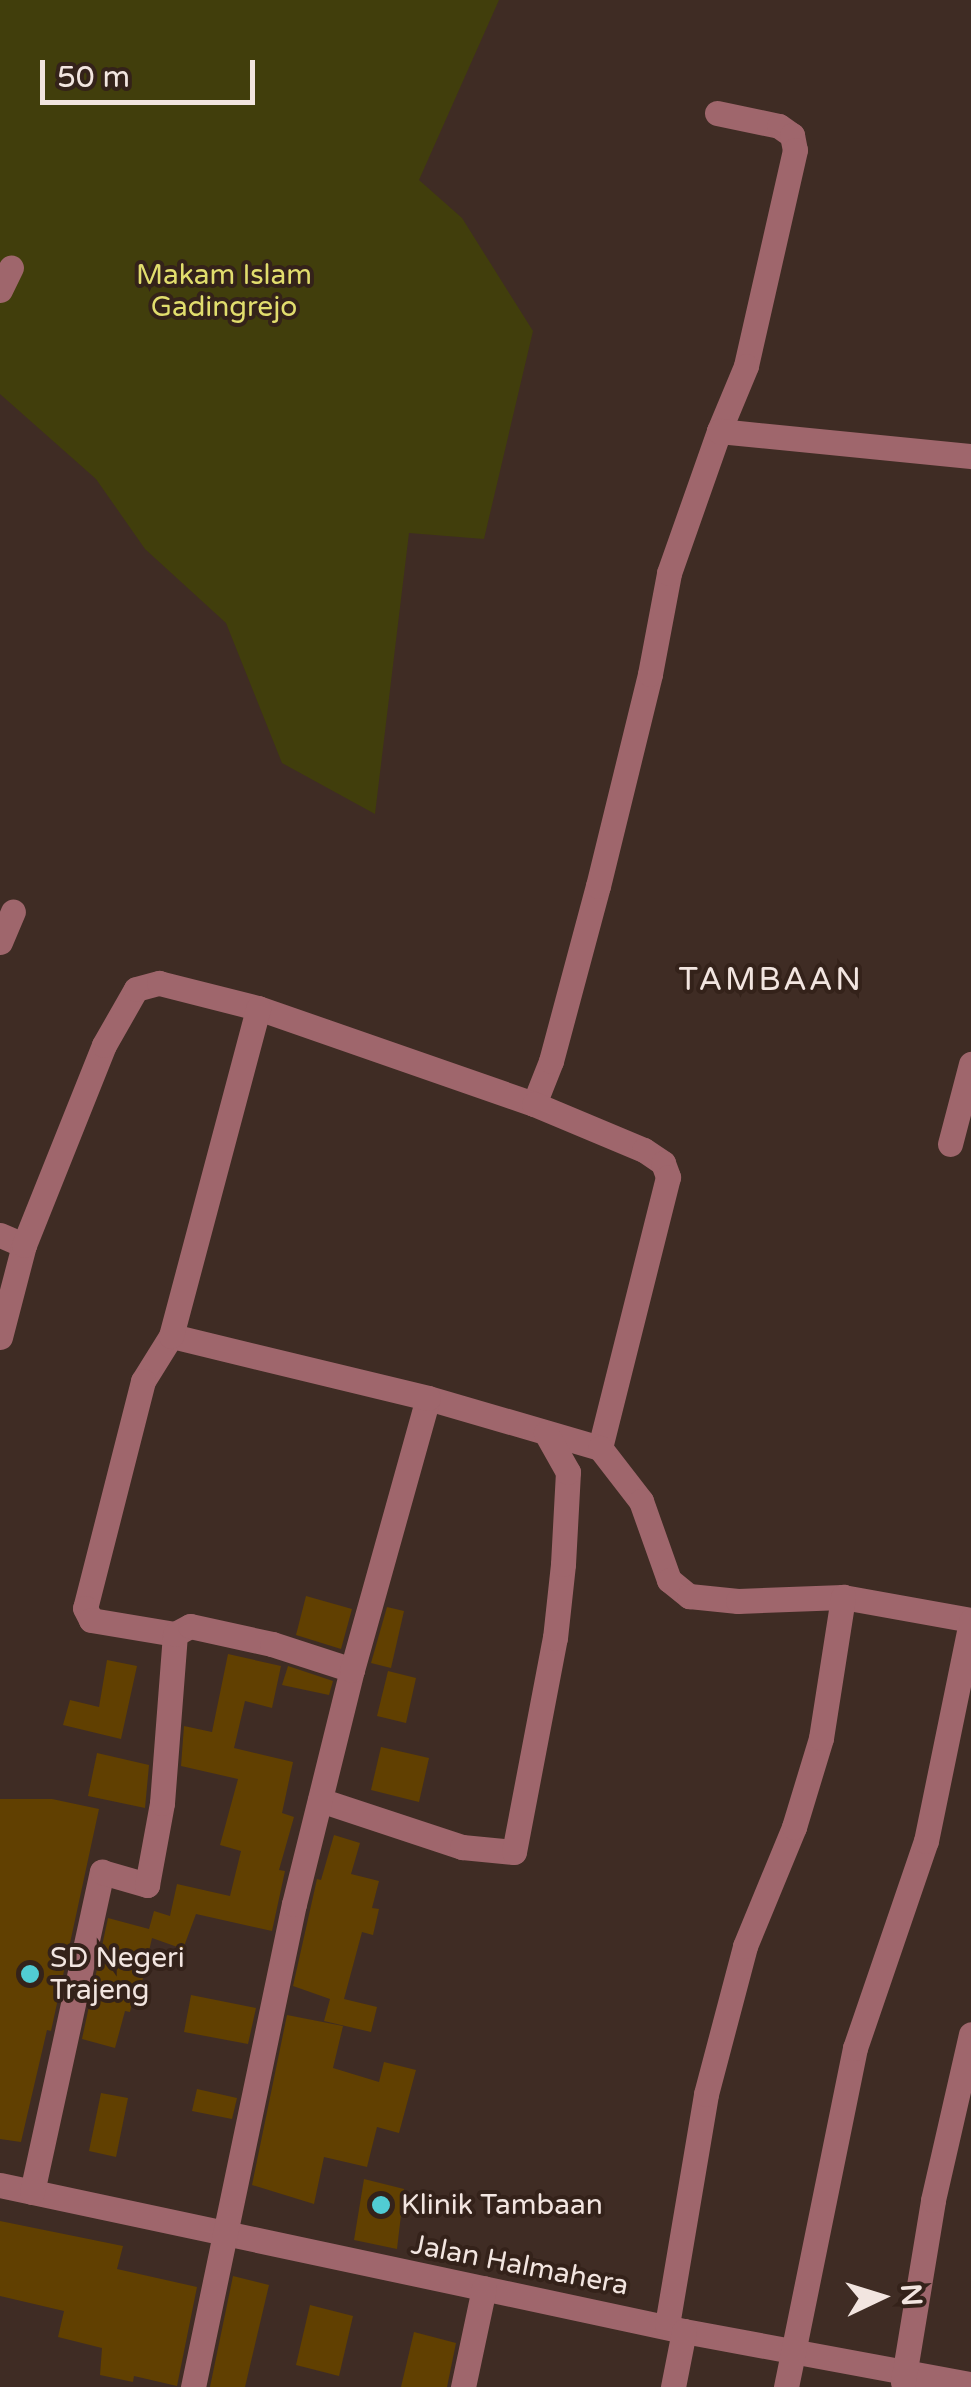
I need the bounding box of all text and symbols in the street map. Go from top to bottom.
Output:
scale bar [45,40,260,102]
text: 50 m [57,59,130,96]
park label: Makam Islam Gadingrejo [136,258,312,324]
district label: TAMBAAN [679,961,863,999]
place label: SD Negeri Trajeng [50,1941,185,2007]
marker: SD Negeri Trajeng [19,1963,41,1985]
place label: Klinik Tambaan [401,2188,603,2222]
marker: Klinik Tambaan [370,2194,392,2216]
street label: Jalan Halmahera [409,2227,631,2303]
north arrow [831,2247,931,2347]
text: N [893,2282,929,2307]

